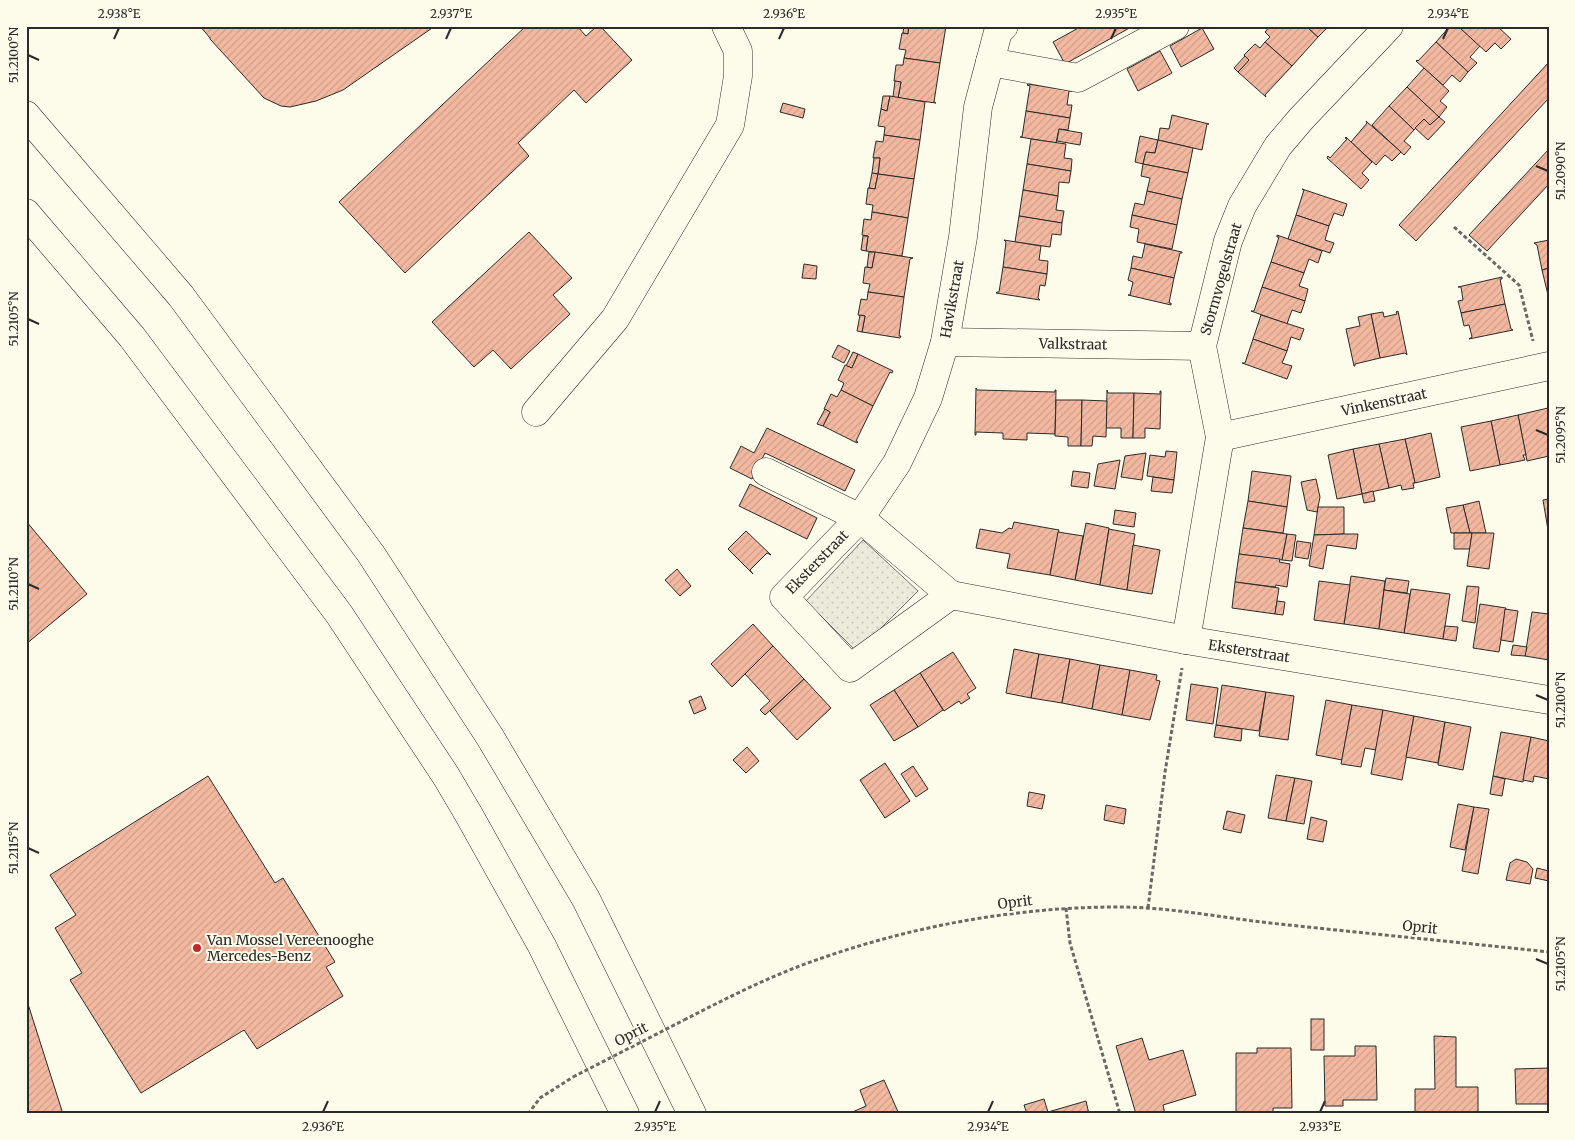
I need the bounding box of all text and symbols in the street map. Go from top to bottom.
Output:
text: 2.938°E [98,6,141,21]
text: 2.937°E [430,6,472,21]
text: 2.936°E [763,6,805,21]
text: 2.935°E [1095,6,1137,21]
text: 2.934°E [1427,6,1469,21]
text: 51.2100°N [6,26,21,83]
text: 51.2090°N [1553,141,1568,200]
street label: Stormvogelstraat [1196,220,1246,337]
street label: Havikstraat [936,258,968,339]
text: 51.2105°N [6,291,21,346]
street label: Valkstraat [1038,334,1108,354]
street label: Vinkenstraat [1339,384,1429,420]
text: 51.2095°N [1553,406,1568,464]
street label: Eksterstraat [782,526,852,598]
text: 51.2110°N [6,557,21,611]
street label: Eksterstraat [1207,636,1292,666]
text: 51.2100°N [1553,671,1568,728]
text: 51.2115°N [6,821,21,874]
street label: Oprit [997,891,1034,913]
street label: Oprit [1402,916,1439,938]
place label: Van Mossel Vereenooghe Mercedes-Benz [206,931,374,965]
text: 51.2105°N [1553,936,1568,991]
marker: Van Mossel Vereenooghe Mercedes-Benz [191,942,203,954]
street label: Oprit [611,1018,651,1050]
text: 2.936°E [302,1119,344,1134]
text: 2.935°E [634,1119,676,1134]
text: 2.934°E [967,1119,1009,1134]
text: 2.933°E [1299,1119,1341,1134]

